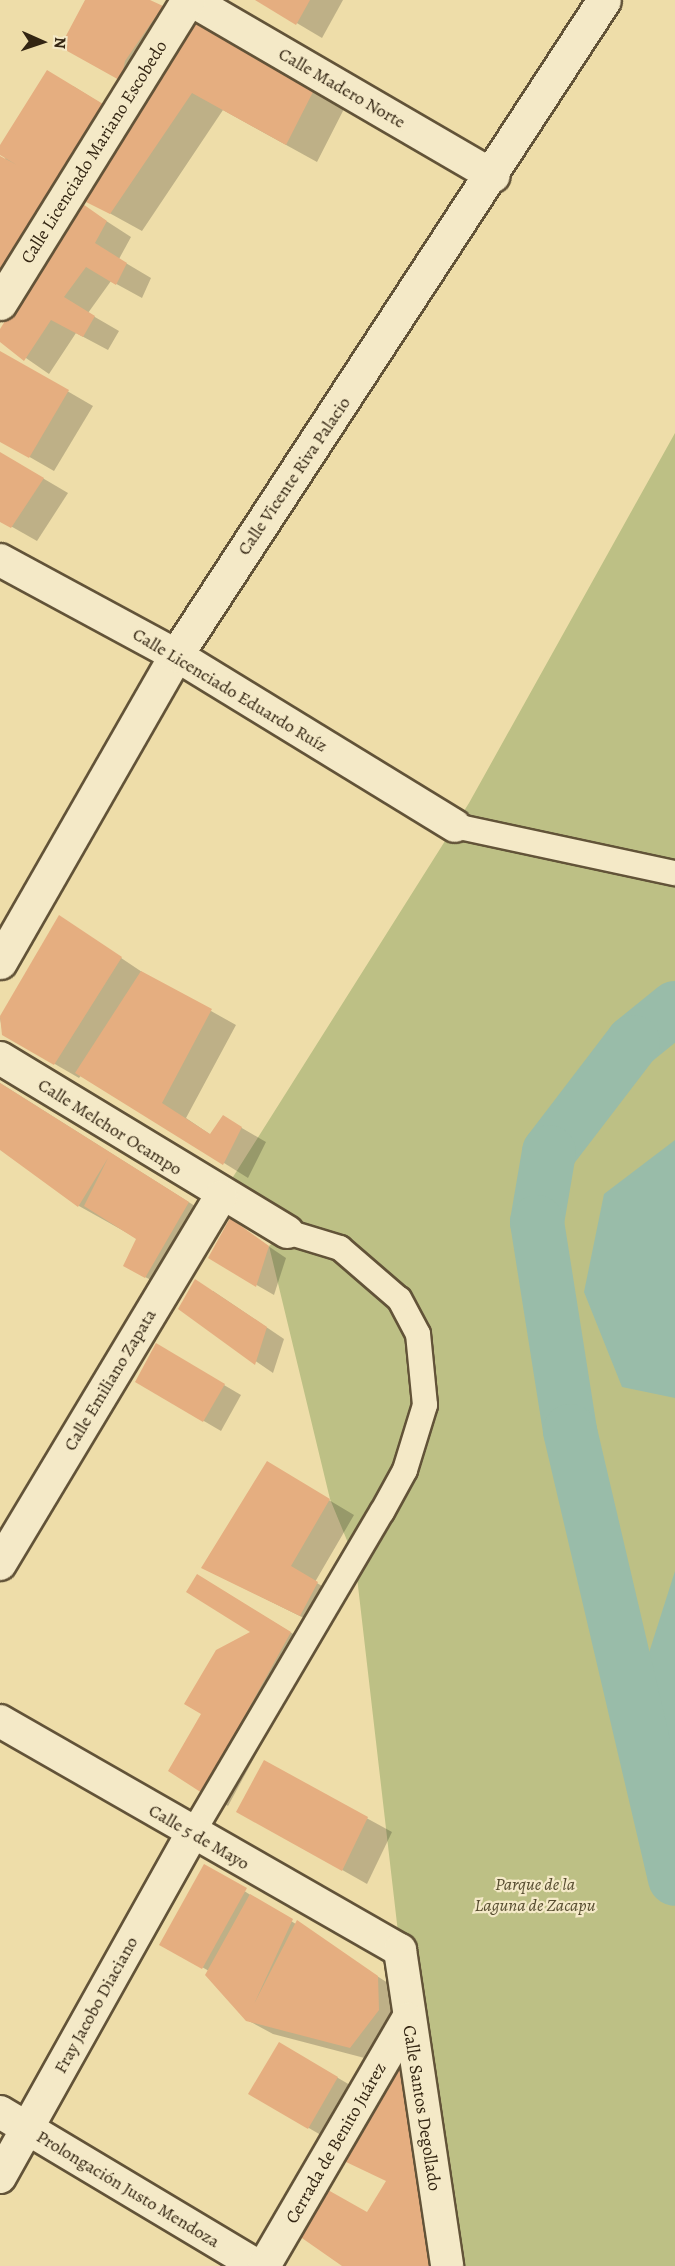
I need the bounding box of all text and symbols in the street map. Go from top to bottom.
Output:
north arrow [12,12,72,72]
street label: Calle Licenciado Mariano Escobedo [16,36,172,268]
text: N [49,37,71,49]
street label: Calle Madero Norte [275,43,409,133]
street label: Calle Vicente Riva Palacio [233,393,355,559]
street label: Calle Licenciado Eduardo Ruíz [129,623,331,757]
street label: Calle Melchor Ocampo [34,1074,186,1180]
street label: Calle Emiliano Zapata [59,1305,161,1455]
street label: Calle 5 de Mayo [145,1800,253,1874]
park label: Parque de la Laguna de Zacapu [474,1874,596,1916]
street label: Fray Jacobo Diaciano [49,1933,143,2077]
street label: Calle Santos Degollado [398,2024,446,2192]
street label: Cerrada de Benito Juárez [281,2059,391,2227]
street label: Prolongación Justo Mendoza [33,2126,223,2252]

